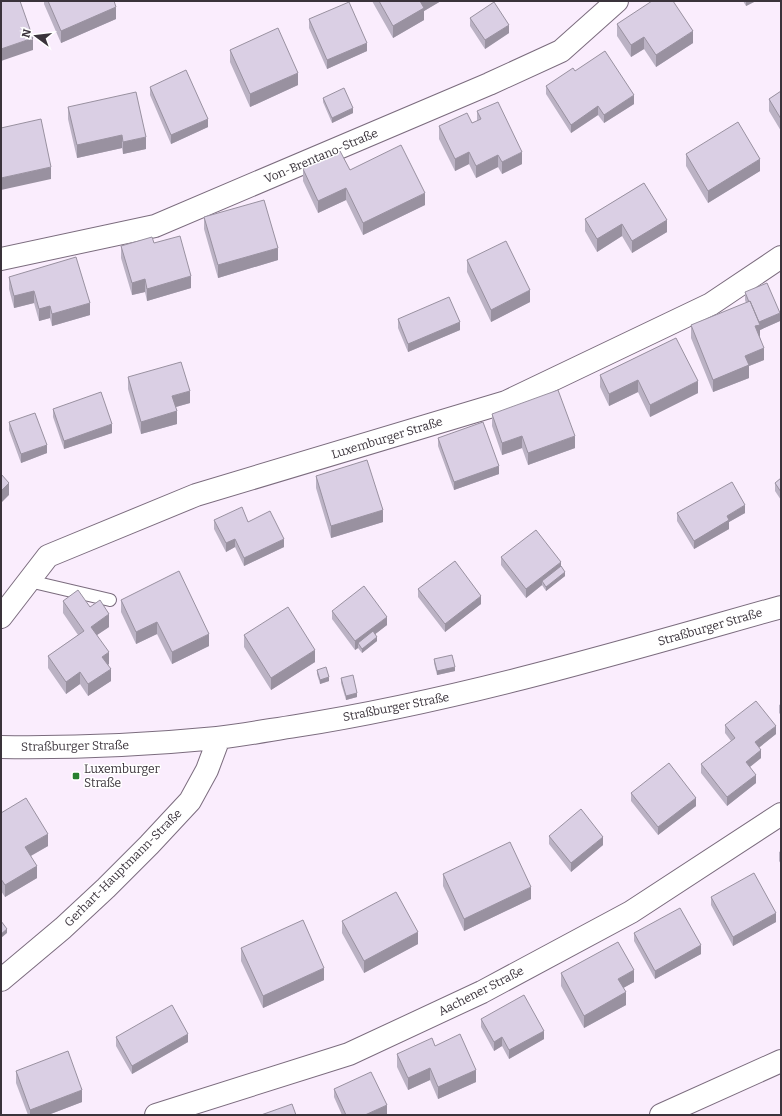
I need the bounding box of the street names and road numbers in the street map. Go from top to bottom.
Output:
street label: Von-Brentano-Straße [262,126,380,186]
street label: Luxemburger Straße [330,414,444,462]
street label: Straßburger Straße [656,605,764,649]
street label: Straßburger Straße [342,690,450,724]
street label: Straßburger Straße [21,738,129,754]
street label: Gerhart-Hauptmann-Straße [61,806,185,930]
street label: Aachener Straße [436,963,526,1019]

